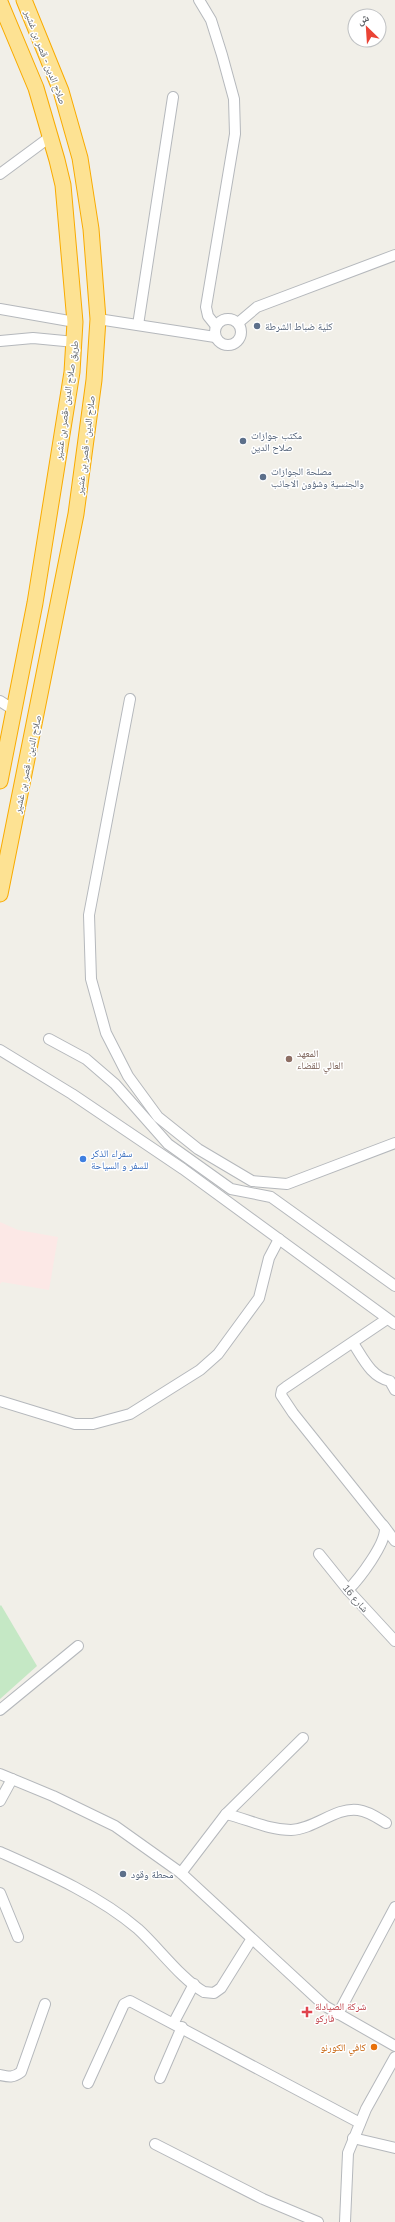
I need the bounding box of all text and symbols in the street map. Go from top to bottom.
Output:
street label: صلاح الدين - قصر بن غشير [21,8,69,106]
north arrow [347,8,387,48]
text: ش [355,11,372,29]
marker: كلية ضباط الشرطة [252,321,262,331]
place label: كلية ضباط الشرطة [265,321,333,332]
street label: طريق صلاح الدين -قصر بن غشير [53,339,81,462]
street label: صلاح الدين - قصر بن غشير [74,395,98,496]
place label: مكتب جوازات صلاح الدين [251,430,303,454]
marker: مكتب جوازات صلاح الدين [238,436,248,446]
place label: مصلحة الجوازات والجنسية وشؤون الاجانب [271,466,364,490]
marker: مصلحة الجوازات والجنسية وشؤون الاجانب [258,472,268,482]
street label: صلاح الدين - قصر بن غشير [12,714,44,815]
place label: المعهد العالي للقضاء [297,1048,343,1074]
marker: المعهد العالي للقضاء [284,1054,294,1064]
place label: سفراء الذكر للسفر و السياحة [90,1148,149,1171]
marker: سفراء الذكر للسفر و السياحة [78,1154,88,1164]
street label: شارع 16 [340,1582,371,1615]
marker: محطة وقود [118,1869,128,1879]
place label: محطة وقود [131,1869,174,1880]
place label: شركة الصيادلة فاركو [315,2001,367,2024]
marker: شركة الصيادلة فاركو [302,2007,312,2017]
place label: كافي الكورنو [320,2042,366,2056]
marker: كافي الكورنو [369,2042,379,2052]

